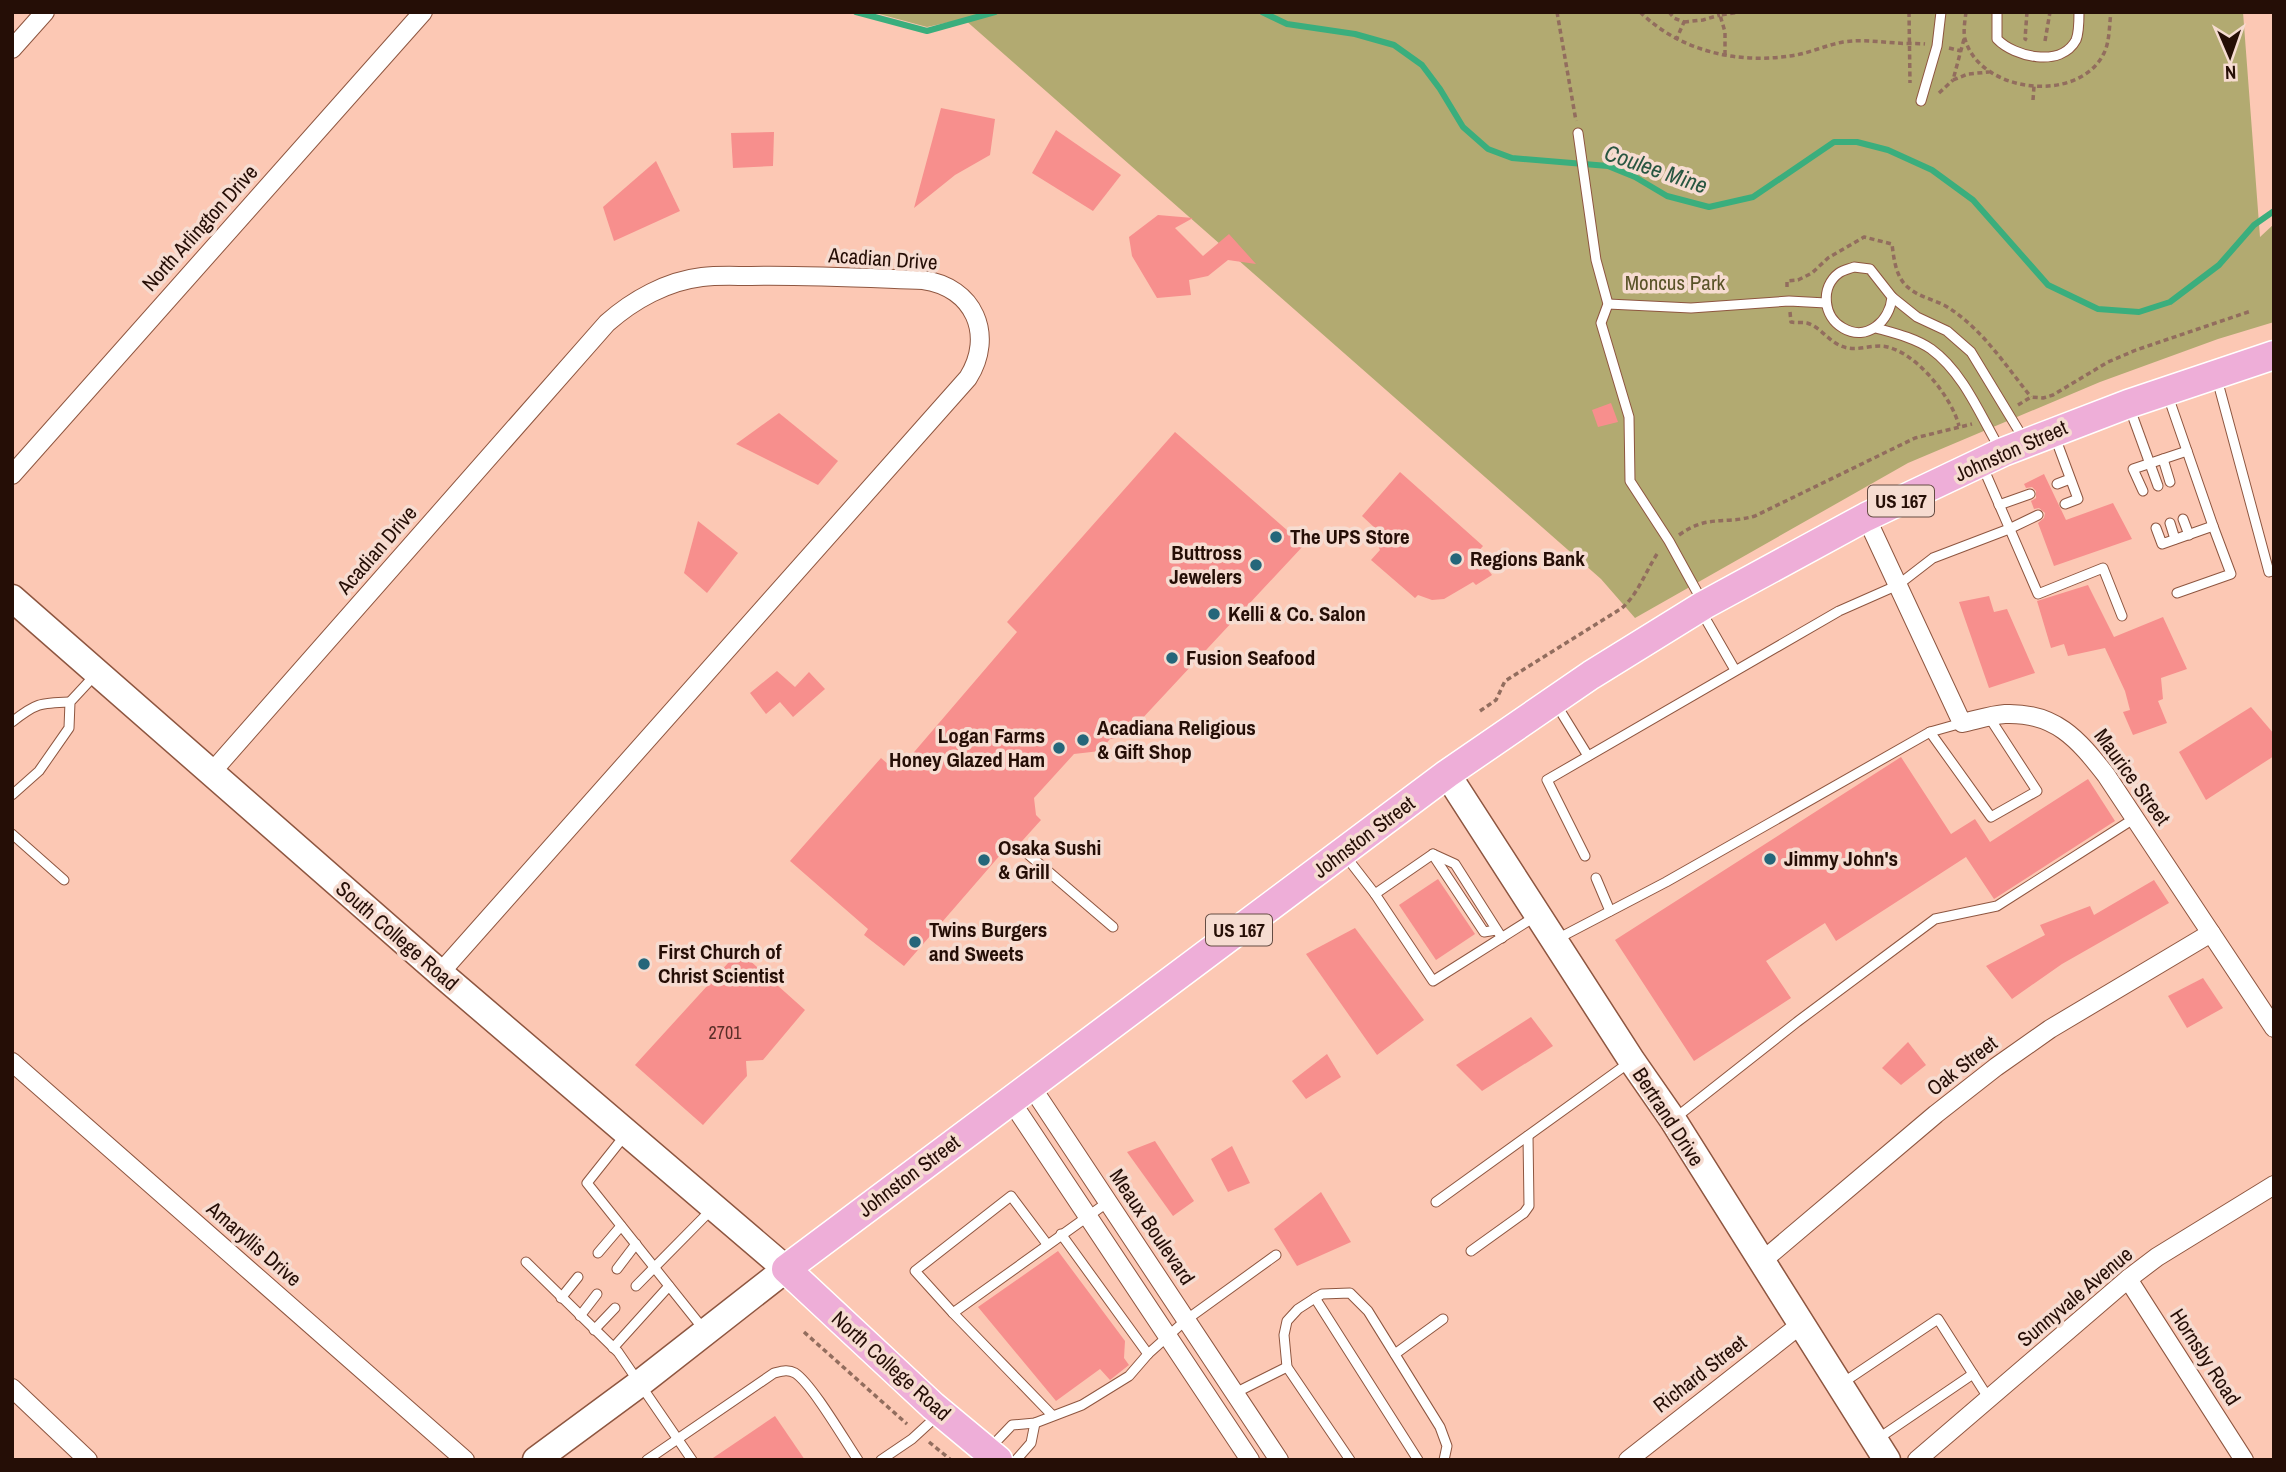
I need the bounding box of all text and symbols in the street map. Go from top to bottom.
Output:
north arrow [2195,21,2265,91]
text: N [2225,60,2237,86]
water label: Coulee Mine [1601,136,1712,201]
street label: North Arlington Drive [135,158,264,297]
street label: Acadian Drive [827,240,938,277]
park label: Moncus Park [1625,268,1726,297]
street label: Johnston Street [1950,413,2072,488]
road number: US 167 [1868,486,1934,516]
street label: Acadian Drive [329,499,423,601]
place label: The UPS Store [1290,522,1410,551]
marker: The UPS Store [1268,529,1284,545]
place label: Buttross Jewelers [1169,538,1242,591]
place label: Regions Bank [1470,544,1585,573]
marker: Regions Bank [1448,551,1464,567]
marker: Buttross Jewelers [1248,557,1264,573]
place label: Kelli & Co. Salon [1228,599,1366,628]
marker: Kelli & Co. Salon [1206,606,1222,622]
place label: Fusion Seafood [1186,643,1315,672]
marker: Fusion Seafood [1164,650,1180,666]
place label: Acadiana Religious & Gift Shop [1097,713,1256,766]
place label: Logan Farms Honey Glazed Ham [889,721,1045,774]
street label: Maurice Street [2087,722,2177,831]
marker: Acadiana Religious & Gift Shop [1075,732,1091,748]
marker: Logan Farms Honey Glazed Ham [1051,740,1067,756]
street label: Johnston Street [1307,789,1421,884]
place label: Osaka Sushi & Grill [998,833,1101,886]
place label: Jimmy John's [1784,844,1898,873]
marker: Jimmy John's [1762,851,1778,867]
marker: Osaka Sushi & Grill [976,852,992,868]
street label: South College Road [330,874,465,997]
road number: US 167 [1206,914,1272,946]
place label: Twins Burgers and Sweets [929,915,1047,968]
marker: Twins Burgers and Sweets [907,934,923,950]
place label: First Church of Christ Scientist [658,937,785,990]
marker: First Church of Christ Scientist [636,956,652,972]
house number: 2701 [709,1020,742,1045]
street label: Oak Street [1920,1029,2003,1102]
street label: Bertrand Drive [1626,1062,1711,1172]
street label: Johnston Street [852,1128,966,1223]
street label: Meaux Boulevard [1103,1163,1202,1290]
street label: Amaryllis Drive [200,1194,308,1293]
street label: Sunnyvale Avenue [2011,1240,2139,1353]
street label: Hornsby Road [2163,1303,2248,1411]
street label: North College Road [825,1304,957,1427]
street label: Richard Street [1647,1328,1753,1419]

